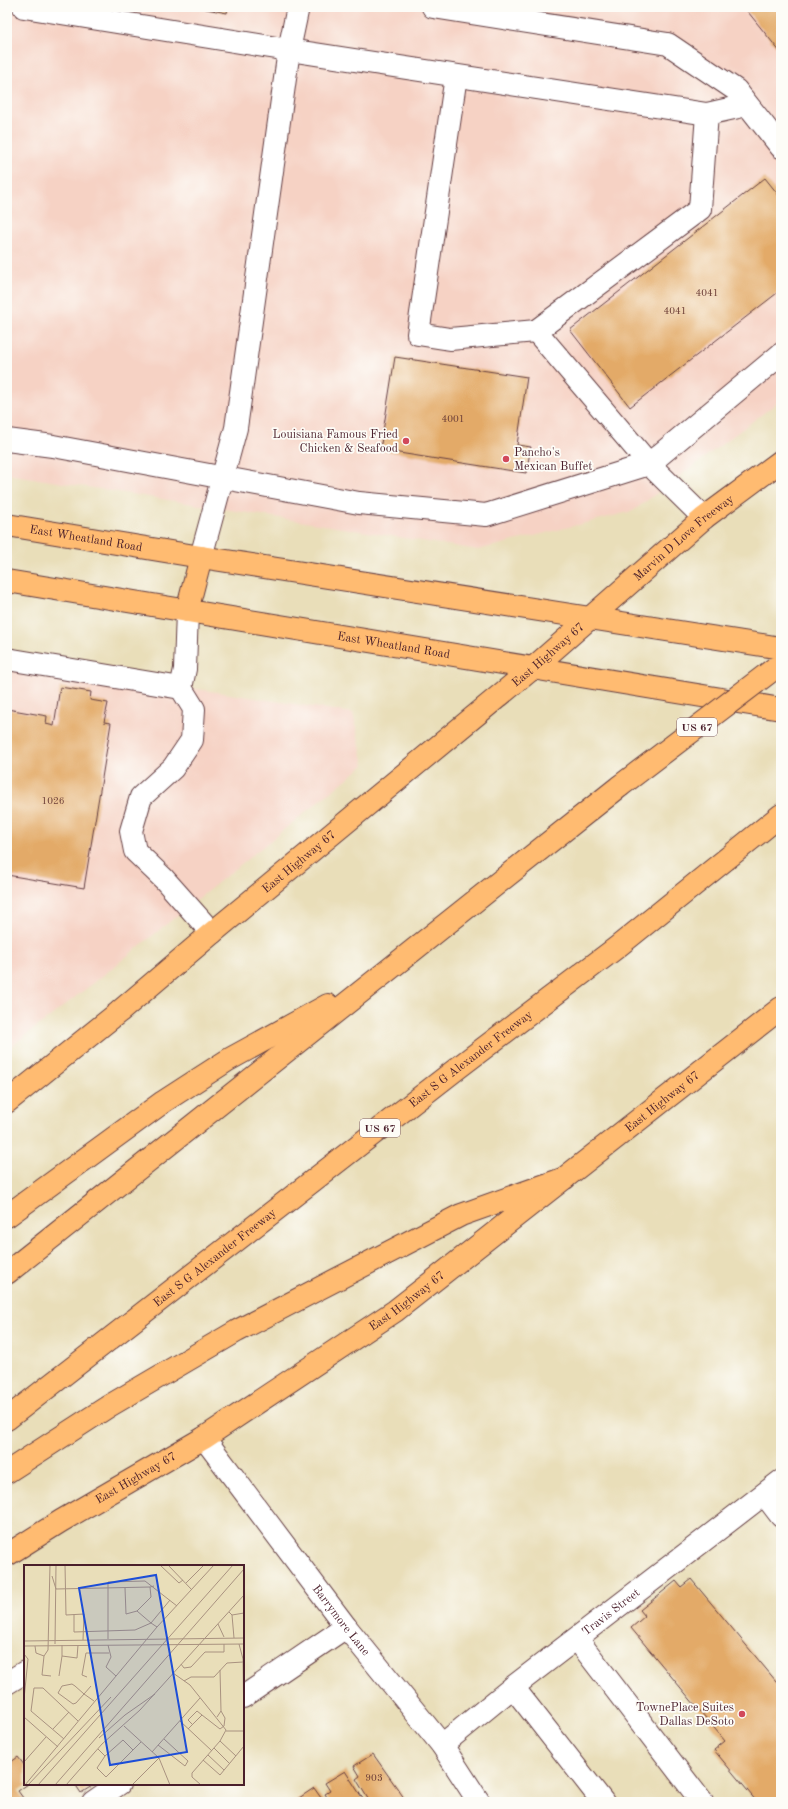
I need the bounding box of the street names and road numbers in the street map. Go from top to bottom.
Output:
street label: Marvin D Love Freeway [632,493,737,584]
street label: East Wheatland Road [29,524,143,554]
street label: East Highway 67 [510,621,587,690]
street label: East Wheatland Road [336,631,451,661]
road number: US 67 [677,718,717,736]
street label: East Highway 67 [260,829,338,896]
street label: East S G Alexander Freeway [407,1008,535,1110]
street label: East Highway 67 [623,1069,702,1135]
road number: US 67 [360,1119,400,1137]
street label: East S G Alexander Freeway [152,1206,279,1310]
street label: East Highway 67 [367,1269,447,1333]
street label: East Highway 67 [94,1451,178,1507]
street label: Barrymore Lane [310,1583,372,1659]
street label: Travis Street [580,1587,642,1638]

